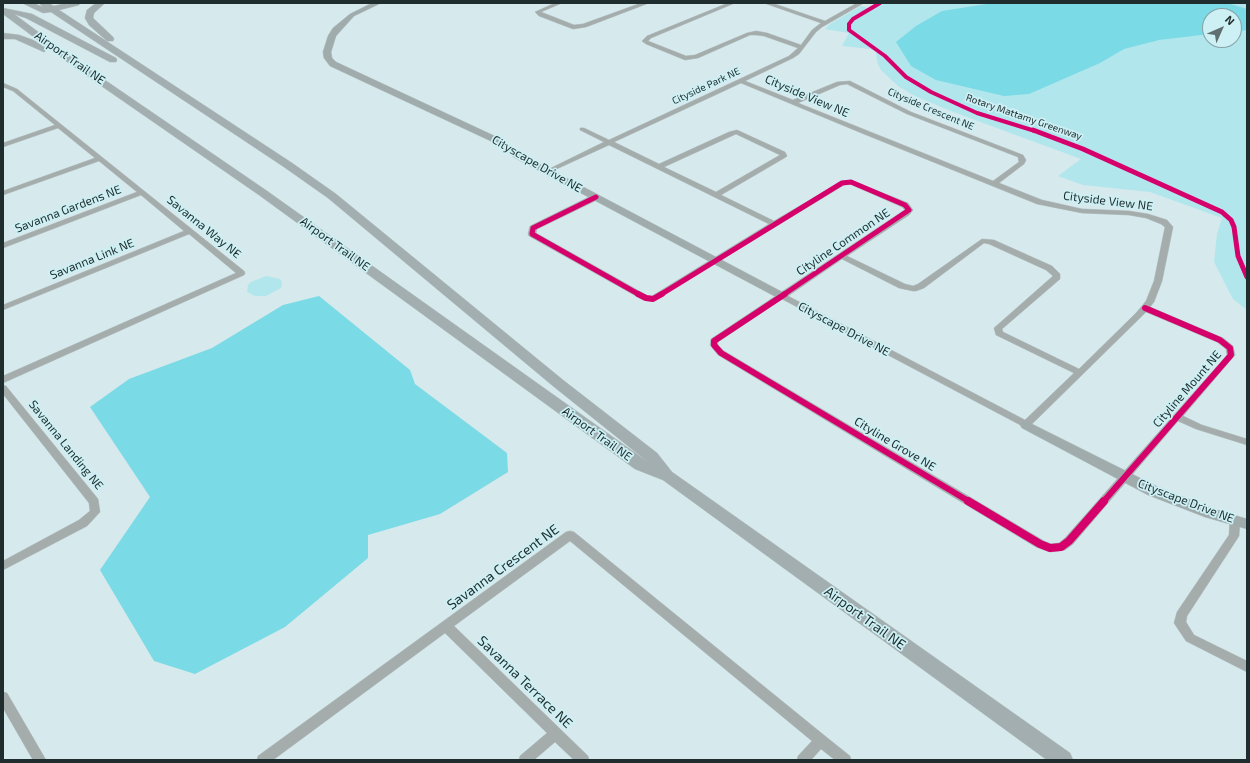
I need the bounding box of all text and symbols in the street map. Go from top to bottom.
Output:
north arrow [1202,8,1242,48]
text: N [1223,12,1238,27]
street label: Airport Trail NE [32,28,108,88]
street label: Cityside Park NE [670,65,742,107]
street label: Cityside View NE [763,72,851,120]
street label: Cityside Crescent NE [886,85,976,133]
street label: Rotary Mattamy Greenway [964,91,1084,143]
street label: Cityscape Drive NE [489,132,585,196]
street label: Savanna Gardens NE [13,182,123,236]
street label: Cityside View NE [1062,188,1154,214]
street label: Savanna Way NE [164,193,244,261]
street label: Cityline Common NE [794,205,892,279]
street label: Airport Trail NE [297,214,373,274]
street label: Savanna Link NE [48,236,136,282]
street label: Cityscape Drive NE [796,299,892,359]
street label: Cityline Mount NE [1150,348,1224,430]
street label: Savanna Landing NE [26,398,106,492]
street label: Airport Trail NE [559,404,635,464]
street label: Cityline Grove NE [851,414,939,474]
street label: Cityscape Drive NE [1136,476,1236,526]
street label: Savanna Crescent NE [444,521,562,613]
street label: Airport Trail NE [821,583,909,653]
street label: Savanna Terrace NE [474,632,576,732]

